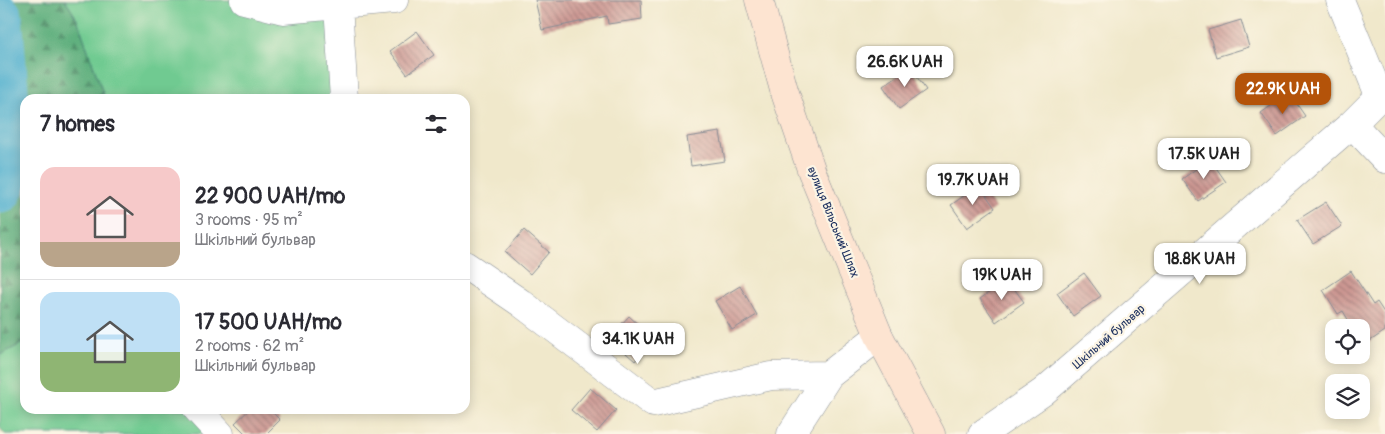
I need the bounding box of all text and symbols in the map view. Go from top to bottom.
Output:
pin: 26.6K UAH [848,46,962,88]
text: 26.6K UAH [867,52,943,72]
pin: 22.9K UAH [1226,72,1340,115]
text: 22.9K UAH [1246,79,1320,99]
icon: filters [422,110,450,138]
text: 7 homes [40,111,115,138]
pin: 17.5K UAH [1147,138,1261,180]
text: 17.5K UAH [1168,144,1240,164]
street label: вулиця Вільський Шлях [804,164,862,280]
pin: 19.7K UAH [916,164,1030,206]
text: 19.7K UAH [938,170,1008,190]
text: 22 900 UAH/mo [195,183,345,210]
icon: home [80,187,140,247]
text: 3 rooms · 95 m² [195,210,303,230]
text: Шкільний бульвар [195,230,316,250]
pin: 18.8K UAH [1143,242,1257,285]
text: 18.8K UAH [1165,249,1235,269]
pin: 19K UAH [956,258,1048,301]
text: 19K UAH [973,265,1031,285]
street label: Шкільний бульвар [1070,301,1148,372]
text: 17 500 UAH/mo [195,309,342,336]
icon: home [80,312,140,372]
map controls [1325,319,1370,419]
button: locate [1325,319,1370,364]
pin: 34.1K UAH [581,322,695,365]
text: 34.1K UAH [602,329,674,349]
text: 2 rooms · 62 m² [195,336,304,356]
text: Шкільний бульвар [195,356,316,376]
button: layers [1325,374,1370,419]

